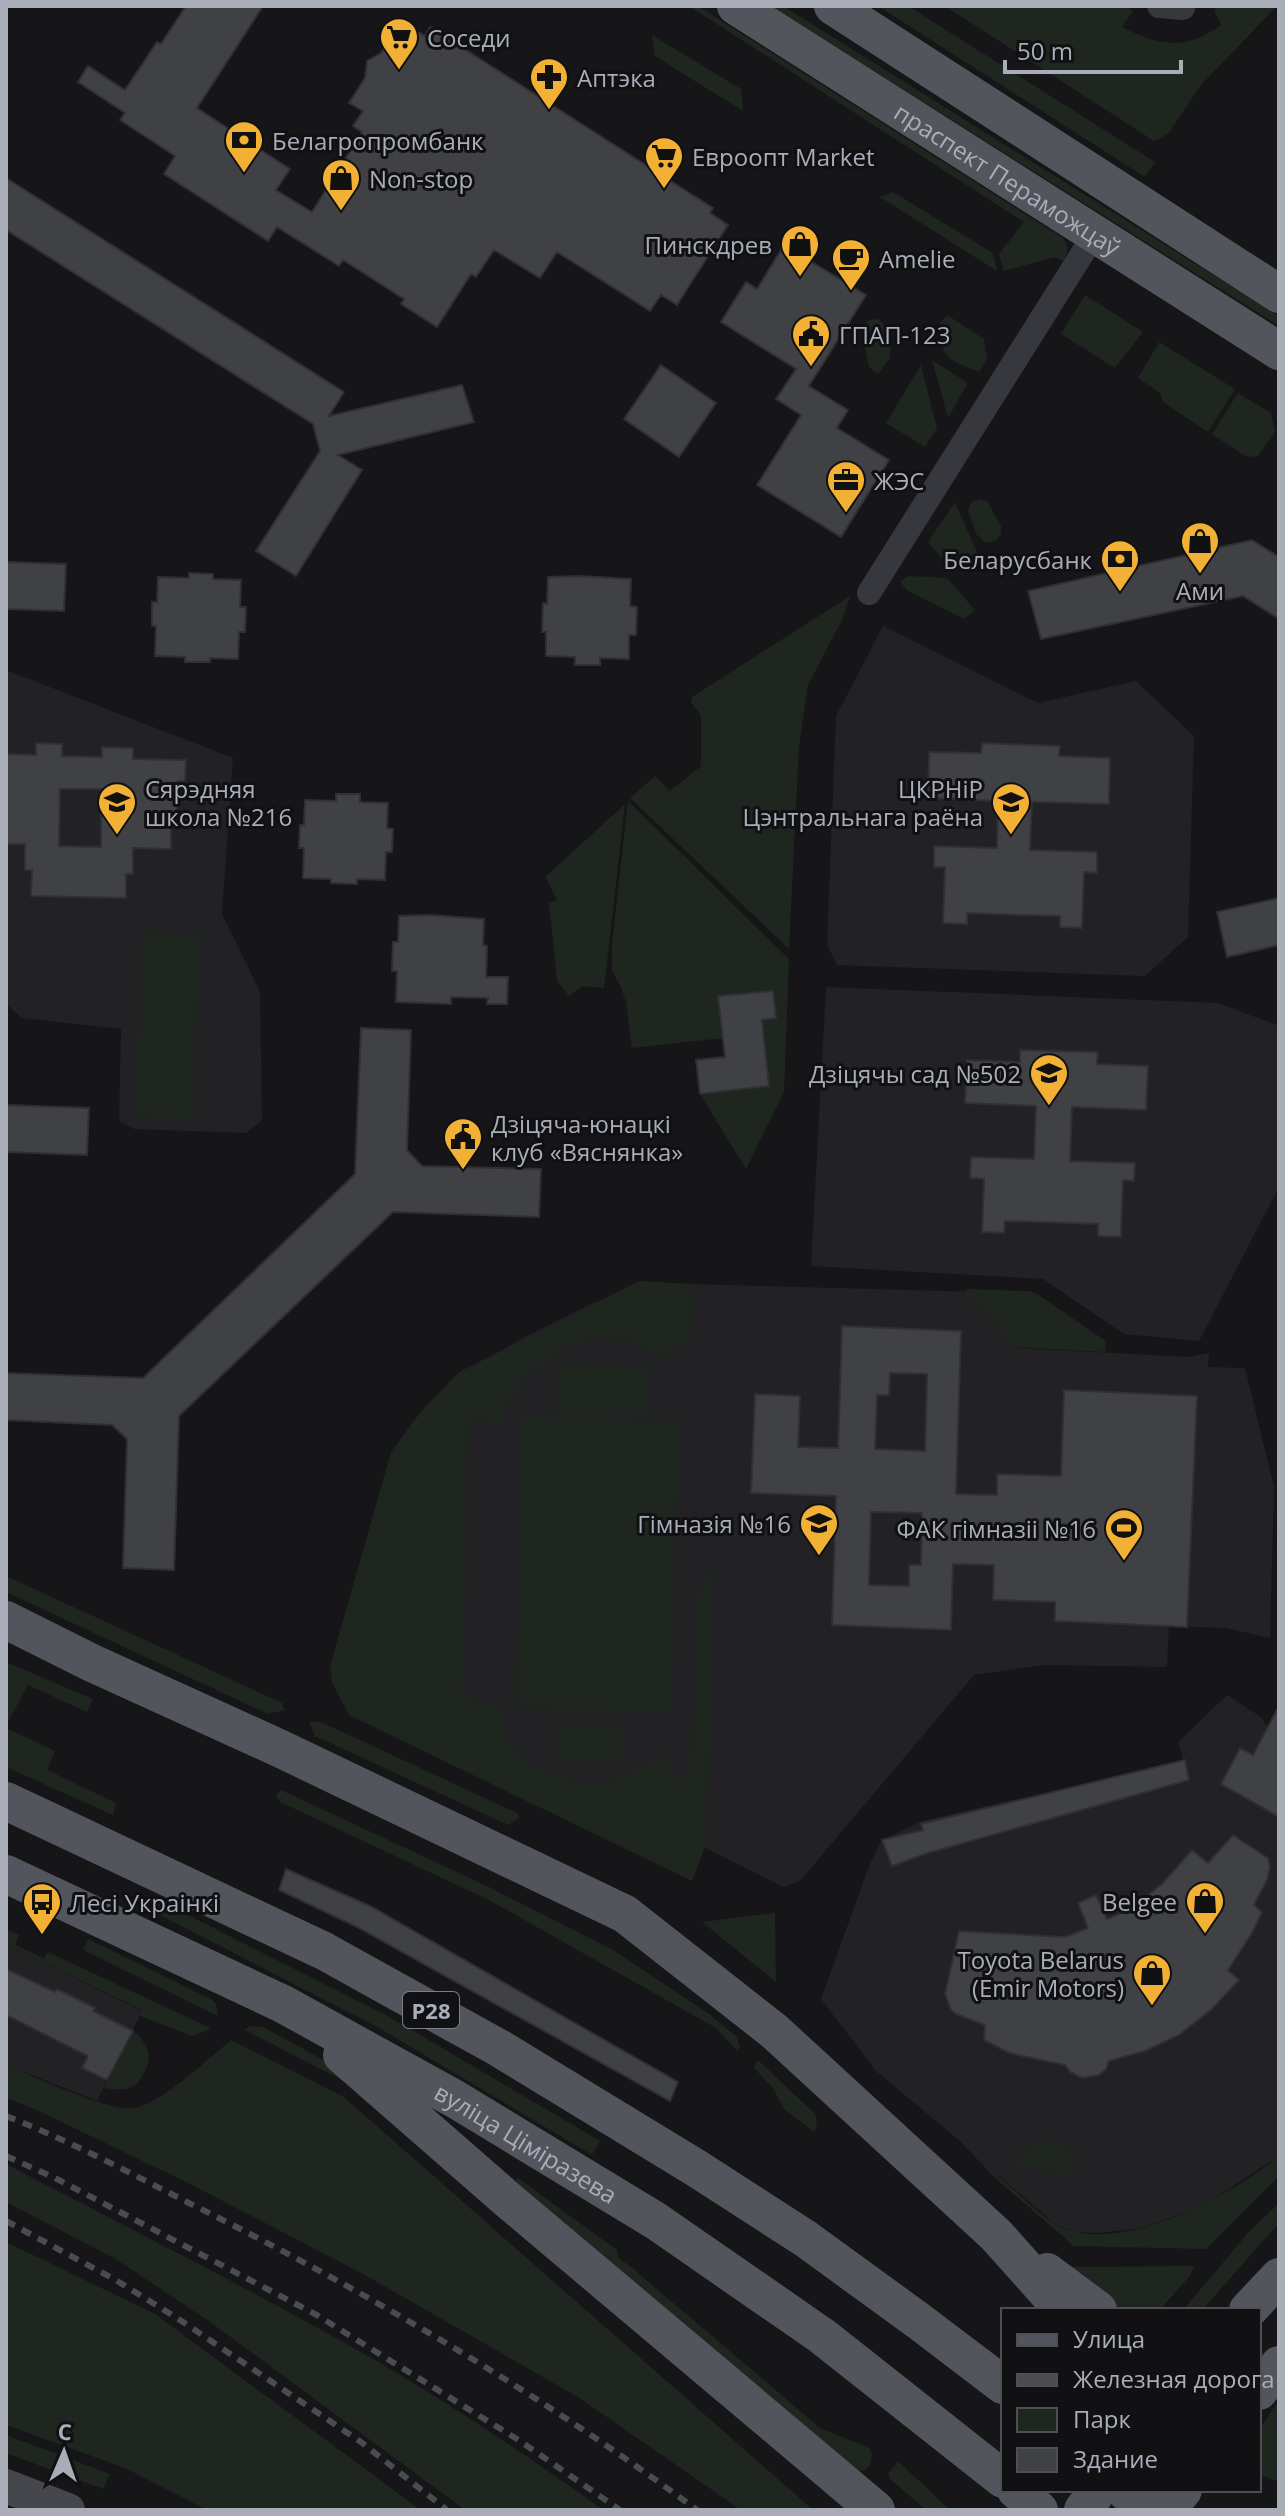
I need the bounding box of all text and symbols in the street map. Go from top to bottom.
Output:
supermarket icon: Соседи [378,16,420,71]
place label: Соседи [427,21,511,54]
scale bar [1005,24,1181,74]
text: 50 m [1017,34,1073,67]
pharmacy icon: Аптэка [528,56,570,111]
place label: Аптэка [577,61,656,94]
street label: праспект Пераможцаў [888,95,1128,263]
bank icon: Белагропромбанк [223,119,265,174]
place label: Белагропромбанк [272,124,484,157]
supermarket icon: Евроопт Market [643,135,685,190]
place label: Евроопт Market [692,140,874,173]
shop icon: Non-stop [320,157,362,212]
place label: Non-stop [369,162,473,195]
shop icon: Пинскдрев [779,223,821,278]
place label: Пинскдрев [644,228,772,261]
cafe icon: Amelie [830,237,872,292]
place label: Amelie [879,242,955,275]
public building icon: ГПАП-123 [790,313,832,368]
place label: ГПАП-123 [839,318,951,351]
office icon: ЖЭС [825,459,867,514]
place label: ЖЭС [874,464,924,497]
shop icon: Ами [1179,520,1221,575]
bank icon: Беларусбанк [1099,538,1141,593]
place label: Беларусбанк [943,543,1093,576]
place label: Ами [1176,574,1224,607]
place label: Сярэдняя школа №216 [145,772,292,833]
place label: ЦКРНіР Цэнтральнага раёна [743,772,983,833]
school or university icon: Сярэдняя школа №216 [96,781,138,836]
school or university icon: ЦКРНіР Цэнтральнага раёна [990,781,1032,836]
school or university icon: Дзіцячы сад №502 [1028,1052,1070,1107]
place label: Дзіцячы сад №502 [809,1057,1021,1090]
place label: Дзіцяча-юнацкі клуб «Вяснянка» [491,1107,683,1168]
public building icon: Дзіцяча-юнацкі клуб «Вяснянка» [442,1116,484,1171]
school or university icon: Гімназія №16 [798,1502,840,1557]
place label: Гімназія №16 [637,1507,791,1540]
sports icon: ФАК гімназіі №16 [1103,1507,1145,1562]
place label: ФАК гімназіі №16 [896,1512,1096,1545]
shop icon: Belgee [1184,1880,1226,1935]
bus stop icon: Лесі Украінкі [21,1881,63,1936]
place label: Belgee [1102,1885,1177,1918]
place label: Лесі Украінкі [70,1886,219,1919]
place label: Toyota Belarus (Emir Motors) [957,1943,1124,2004]
shop icon: Toyota Belarus (Emir Motors) [1131,1952,1173,2007]
road number: Р28 [403,1992,459,2028]
street label: вуліца Ціміразева [429,2075,624,2210]
legend [1001,2308,1261,2492]
text: Улица [1073,2322,1145,2355]
text: Железная дорога [1073,2362,1275,2395]
text: Парк [1073,2402,1131,2435]
north arrow [24,2412,104,2492]
text: С [57,2416,72,2446]
text: Здание [1073,2442,1158,2475]

